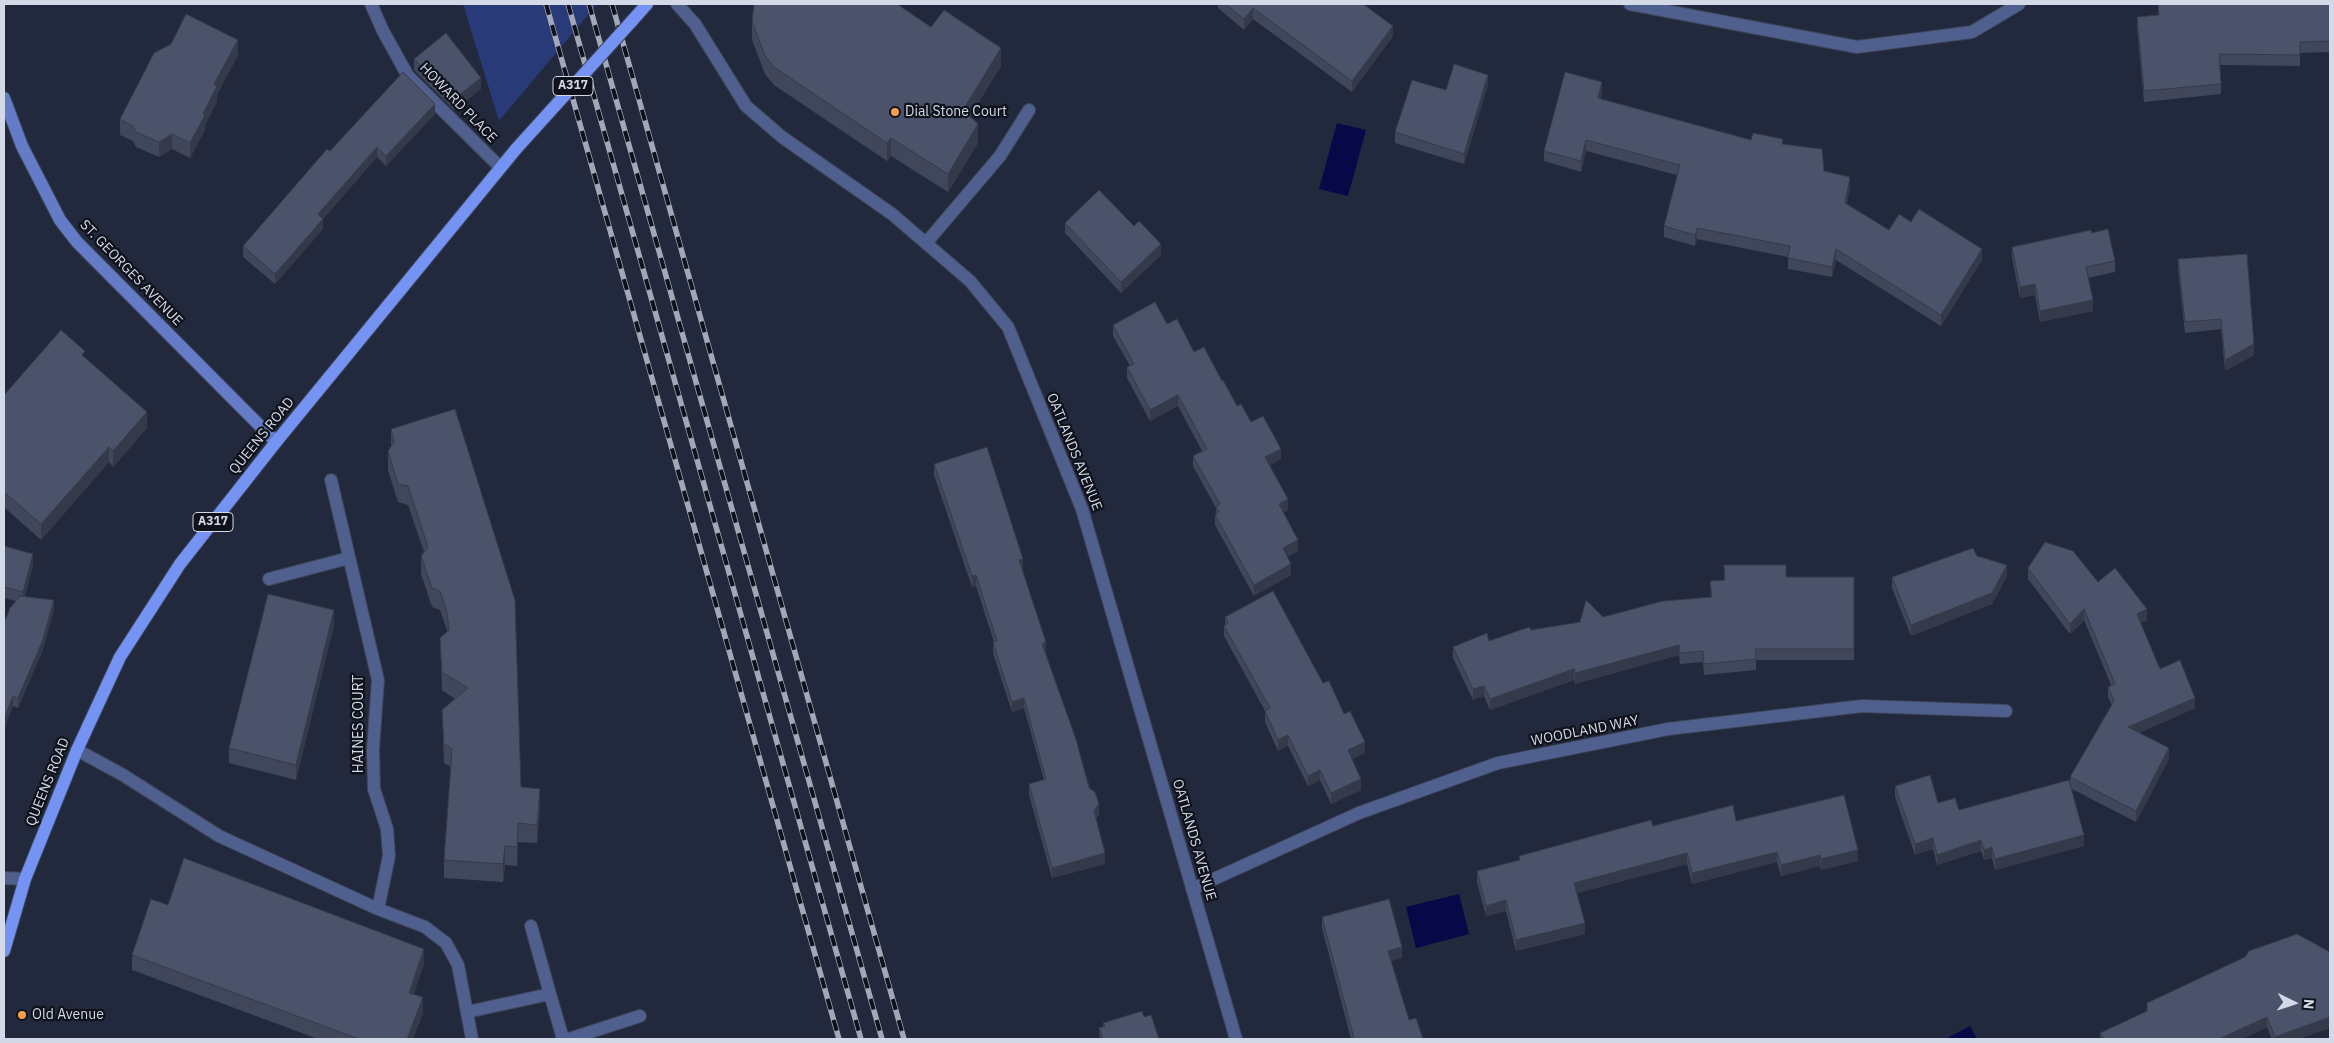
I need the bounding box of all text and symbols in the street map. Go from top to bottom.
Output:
street label: HOWARD PLACE [416,60,500,146]
road number: A317 [553,76,593,95]
place label: Dial Stone Court [905,104,1007,120]
marker: Dial Stone Court [889,106,901,118]
street label: ST. GEORGES AVENUE [76,217,186,329]
street label: OATLANDS AVENUE [1043,391,1105,513]
street label: QUEENS ROAD [226,394,298,478]
road number: A317 [193,512,233,532]
street label: HAINES COURT [351,675,367,773]
street label: WOODLAND WAY [1530,712,1640,750]
street label: QUEENS ROAD [23,735,73,829]
street label: OATLANDS AVENUE [1169,777,1219,903]
north arrow [2269,978,2319,1028]
text: N [2300,998,2318,1010]
place label: Old Avenue [32,1007,104,1023]
marker: Old Avenue [16,1009,28,1021]

